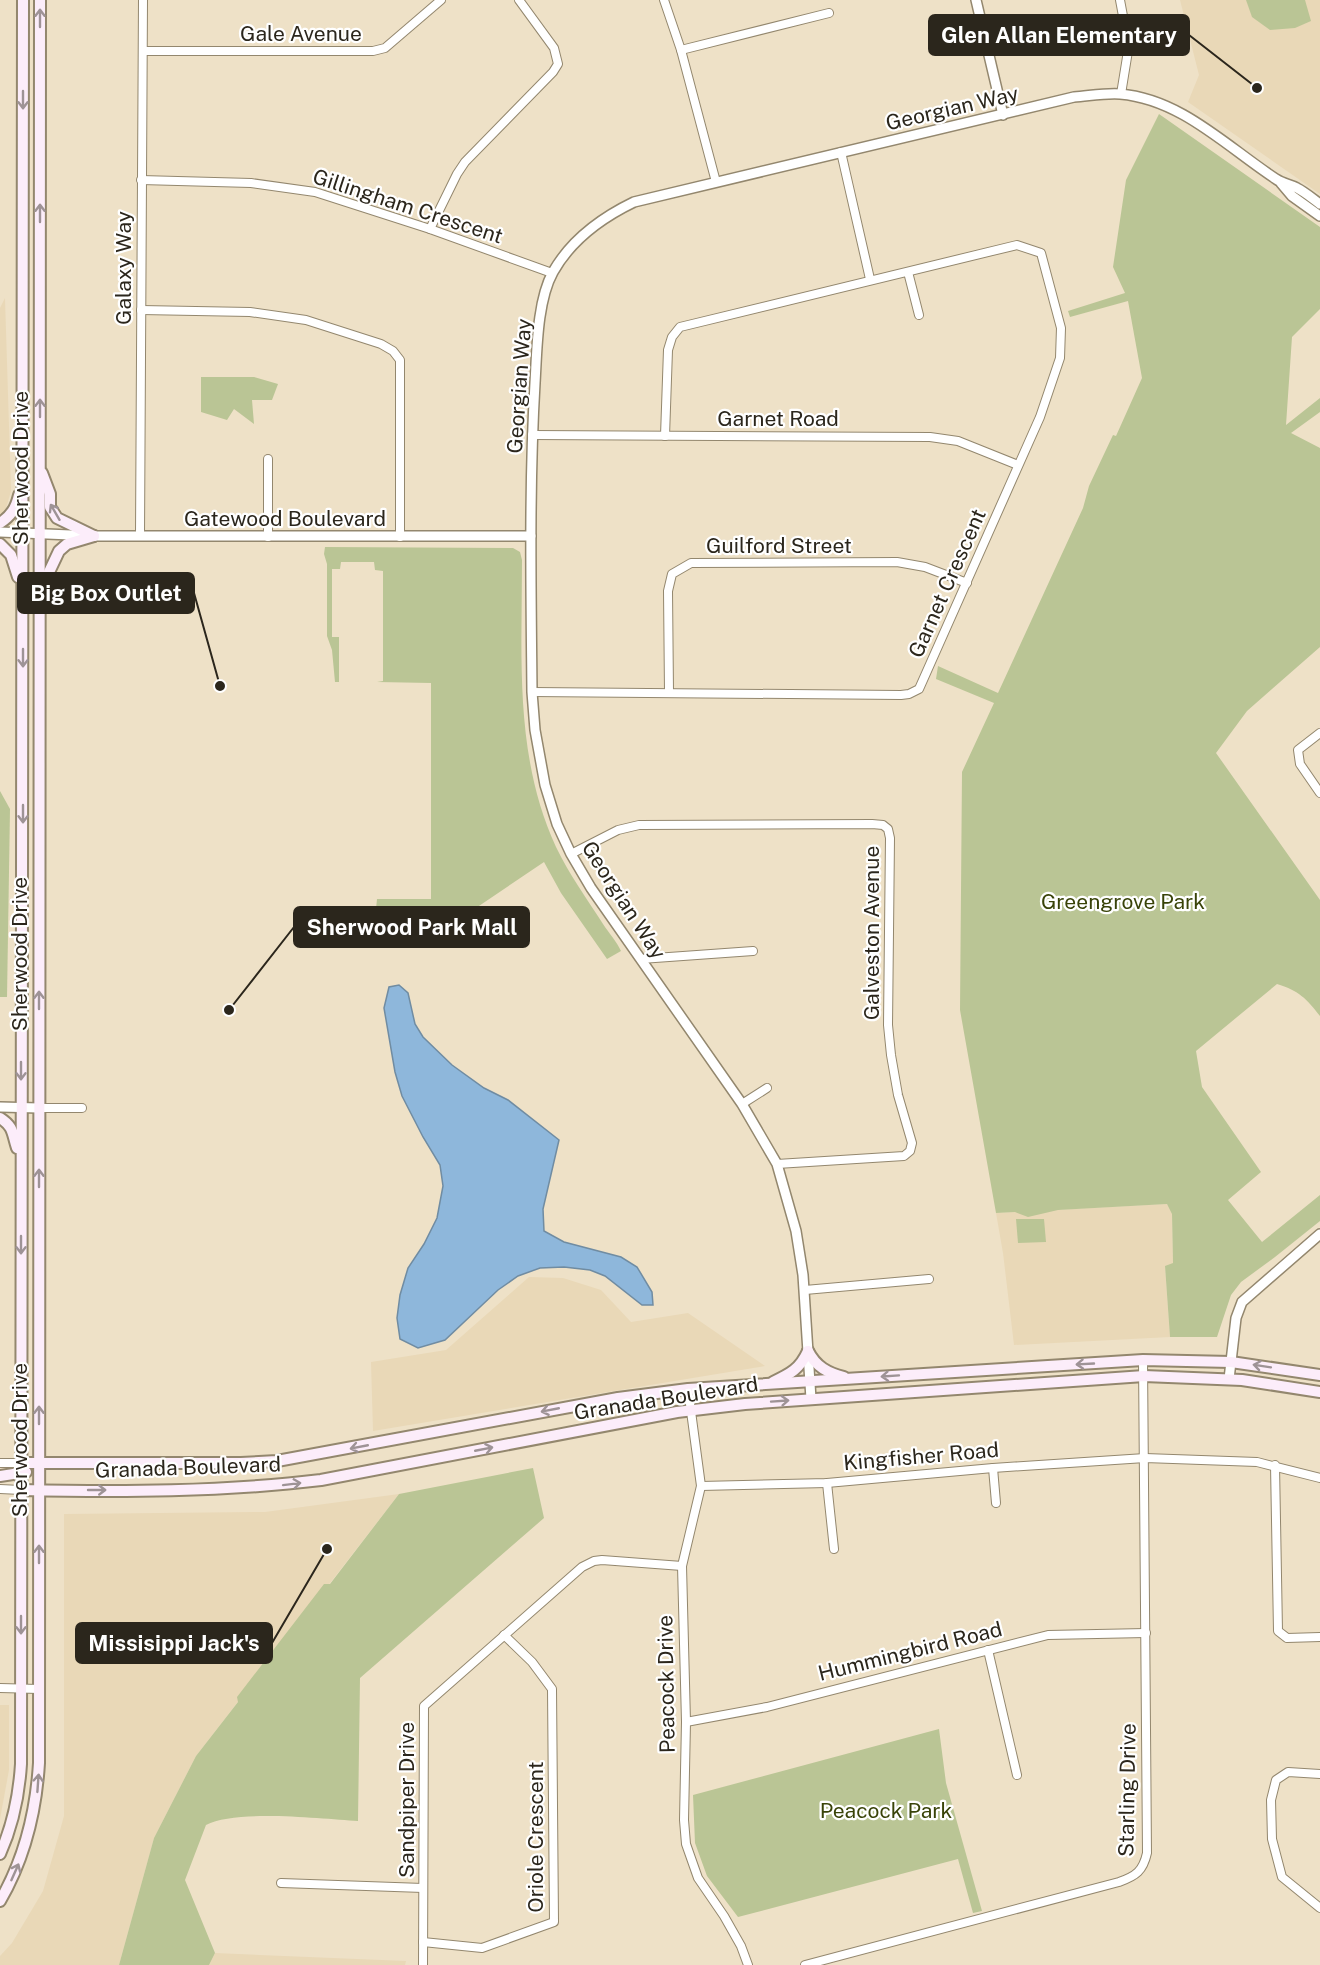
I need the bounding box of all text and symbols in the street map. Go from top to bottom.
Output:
one-way arrow [34,9,46,29]
callout: Glen Allan Elementary [929,15,1189,55]
street label: Gale Avenue [240,21,362,46]
text: Glen Allan Elementary [941,22,1178,48]
street label: Georgian Way [883,81,1021,135]
one-way arrow [17,90,29,110]
street label: Gillingham Crescent [310,163,506,249]
one-way arrow [34,204,46,224]
street label: Galaxy Way [111,211,136,325]
street label: Georgian Way [502,318,536,454]
street label: Sherwood Drive [8,391,33,545]
one-way arrow [34,399,46,419]
street label: Garnet Road [717,406,839,431]
one-way arrow [49,503,61,520]
street label: Garnet Crescent [903,505,991,661]
street label: Gatewood Boulevard [184,506,386,531]
street label: Guilford Street [706,533,852,558]
callout: Big Box Outlet [18,573,194,613]
text: Big Box Outlet [30,580,182,606]
one-way arrow [17,648,29,668]
one-way arrow [17,804,29,824]
street label: Georgian Way [577,836,671,964]
street label: Galveston Avenue [859,846,884,1020]
street label: Sherwood Drive [7,877,32,1031]
park label: Greengrove Park [1041,889,1205,914]
callout: Sherwood Park Mall [294,907,529,947]
text: Sherwood Park Mall [307,914,517,940]
one-way arrow [33,991,45,1011]
one-way arrow [16,1061,27,1081]
one-way arrow [33,1168,45,1188]
one-way arrow [15,1234,27,1254]
one-way arrow [1075,1358,1095,1369]
one-way arrow [1253,1360,1273,1371]
street label: Sherwood Drive [7,1363,32,1517]
street label: Granada Boulevard [572,1371,760,1425]
one-way arrow [881,1371,901,1382]
one-way arrow [769,1396,789,1407]
one-way arrow [541,1405,561,1416]
one-way arrow [33,1406,45,1426]
street label: Kingfisher Road [842,1437,1000,1475]
one-way arrow [350,1442,369,1453]
one-way arrow [473,1443,493,1454]
street label: Granada Boulevard [95,1451,281,1483]
one-way arrow [282,1478,301,1489]
one-way arrow [87,1484,107,1496]
one-way arrow [33,1545,45,1565]
one-way arrow [15,1614,27,1634]
street label: Peacock Drive [652,1615,680,1753]
street label: Hummingbird Road [816,1616,1004,1686]
callout: Missisippi Jack's [76,1623,272,1663]
text: Missisippi Jack's [88,1630,260,1656]
street label: Sandpiper Drive [394,1722,419,1878]
street label: Starling Drive [1113,1723,1141,1857]
street label: Oriole Crescent [523,1761,548,1913]
one-way arrow [32,1773,43,1793]
park label: Peacock Park [820,1798,953,1823]
one-way arrow [10,1863,21,1881]

